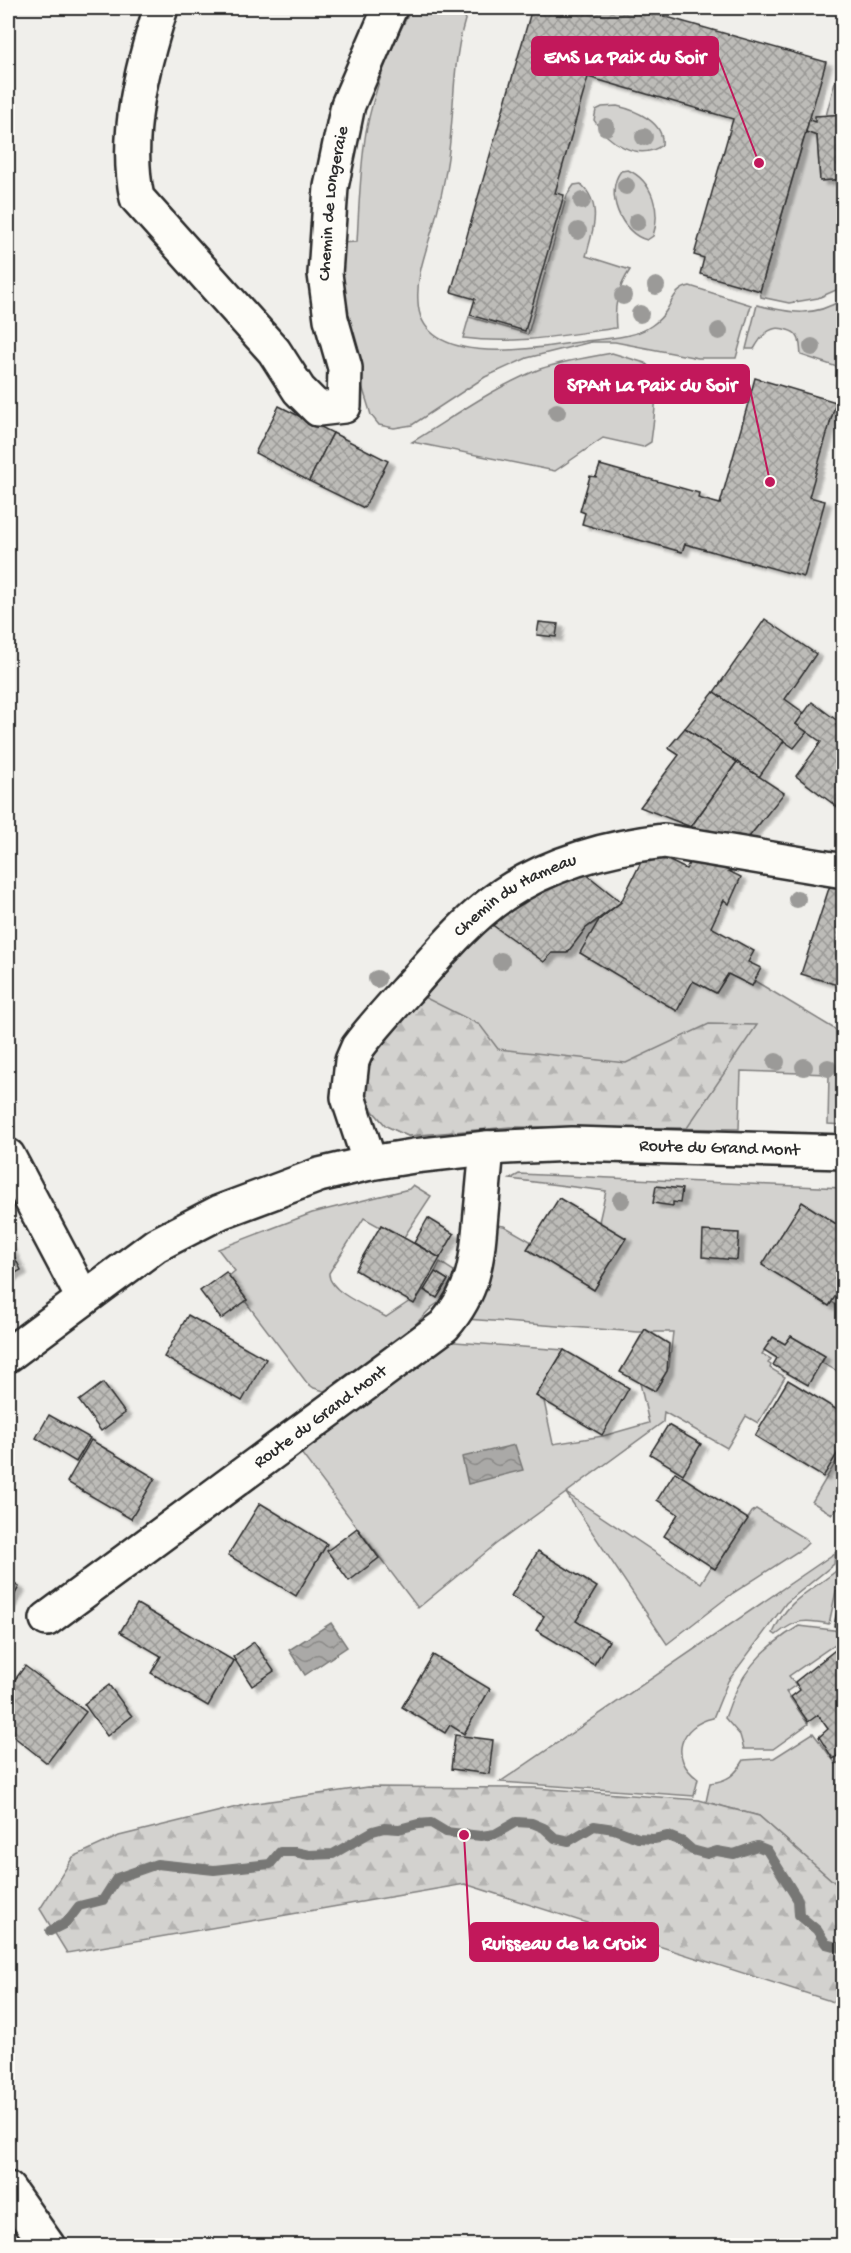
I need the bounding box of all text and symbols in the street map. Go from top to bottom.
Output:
callout: EMS La Paix du Soir [532,37,718,75]
text: EMS La Paix du Soir [544,48,708,71]
street label: Chemin de Longeraie [314,123,354,282]
callout: SPAH La Paix du Soir [555,365,749,403]
text: SPAH La Paix du Soir [567,376,739,399]
street label: Chemin du Hameau [449,849,580,942]
street label: Route du Grand Mont [639,1135,801,1161]
street label: Route du Grand Mont [250,1360,393,1473]
callout: Ruisseau de la Croix [470,1923,658,1961]
text: Ruisseau de la Croix [481,1934,647,1957]

